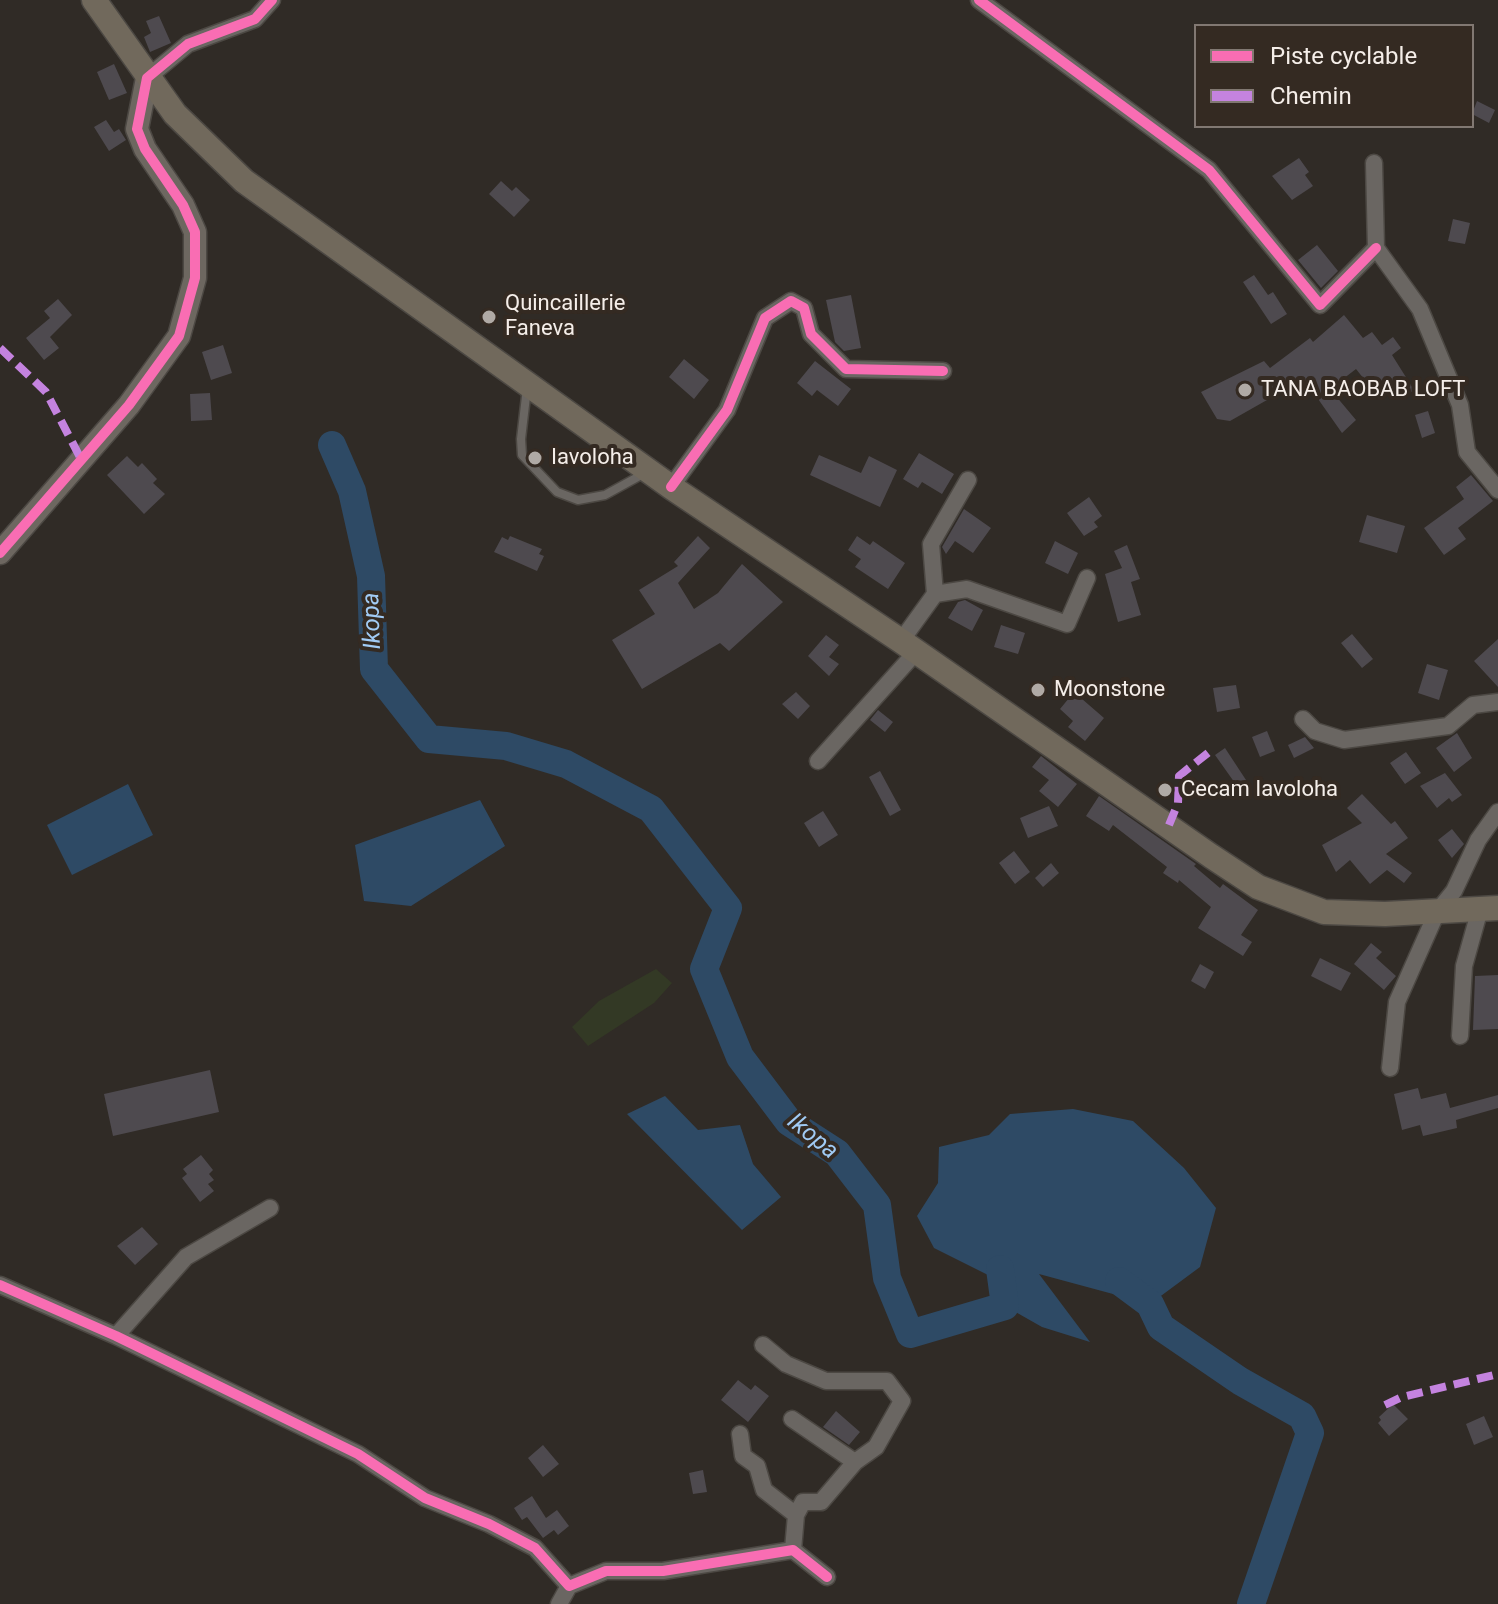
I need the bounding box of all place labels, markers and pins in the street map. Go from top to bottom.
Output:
place label: Quincaillerie Faneva [505,291,625,342]
marker: Quincaillerie Faneva [480,308,498,326]
place label: TANA BAOBAB LOFT [1261,377,1465,403]
marker: TANA BAOBAB LOFT [1236,381,1254,399]
place label: Iavoloha [551,445,634,471]
marker: Iavoloha [526,449,544,467]
place label: Moonstone [1054,677,1165,703]
marker: Moonstone [1029,681,1047,699]
place label: Cecam Iavoloha [1181,777,1338,803]
marker: Cecam Iavoloha [1156,781,1174,799]

